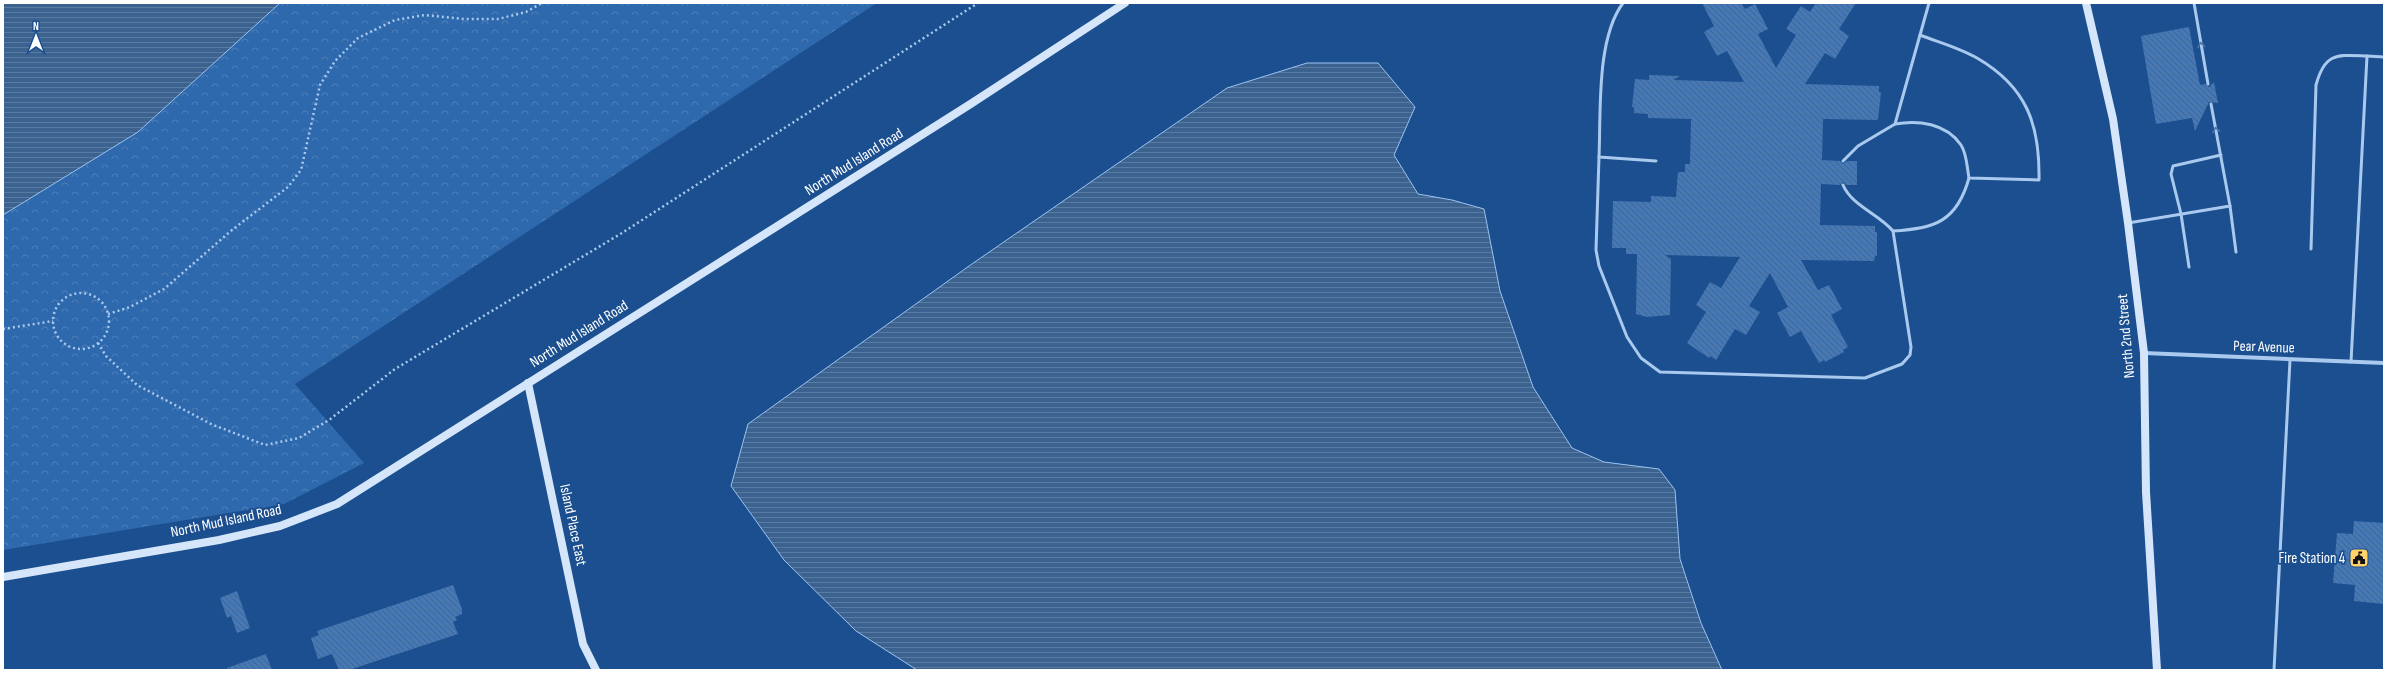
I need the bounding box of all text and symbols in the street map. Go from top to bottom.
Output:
north arrow [16,16,56,56]
text: N [33,20,39,33]
one-way arrow [2197,42,2206,48]
street label: North Mud Island Road [801,124,907,200]
one-way arrow [2212,127,2221,133]
street label: North 2nd Street [2113,293,2139,379]
street label: North Mud Island Road [526,296,632,372]
street label: Pear Avenue [2233,336,2295,358]
street label: Island Place East [555,482,591,568]
street label: North Mud Island Road [169,500,283,542]
public building icon: Fire Station 4 [2348,547,2370,569]
place label: Fire Station 4 [2278,549,2345,568]

